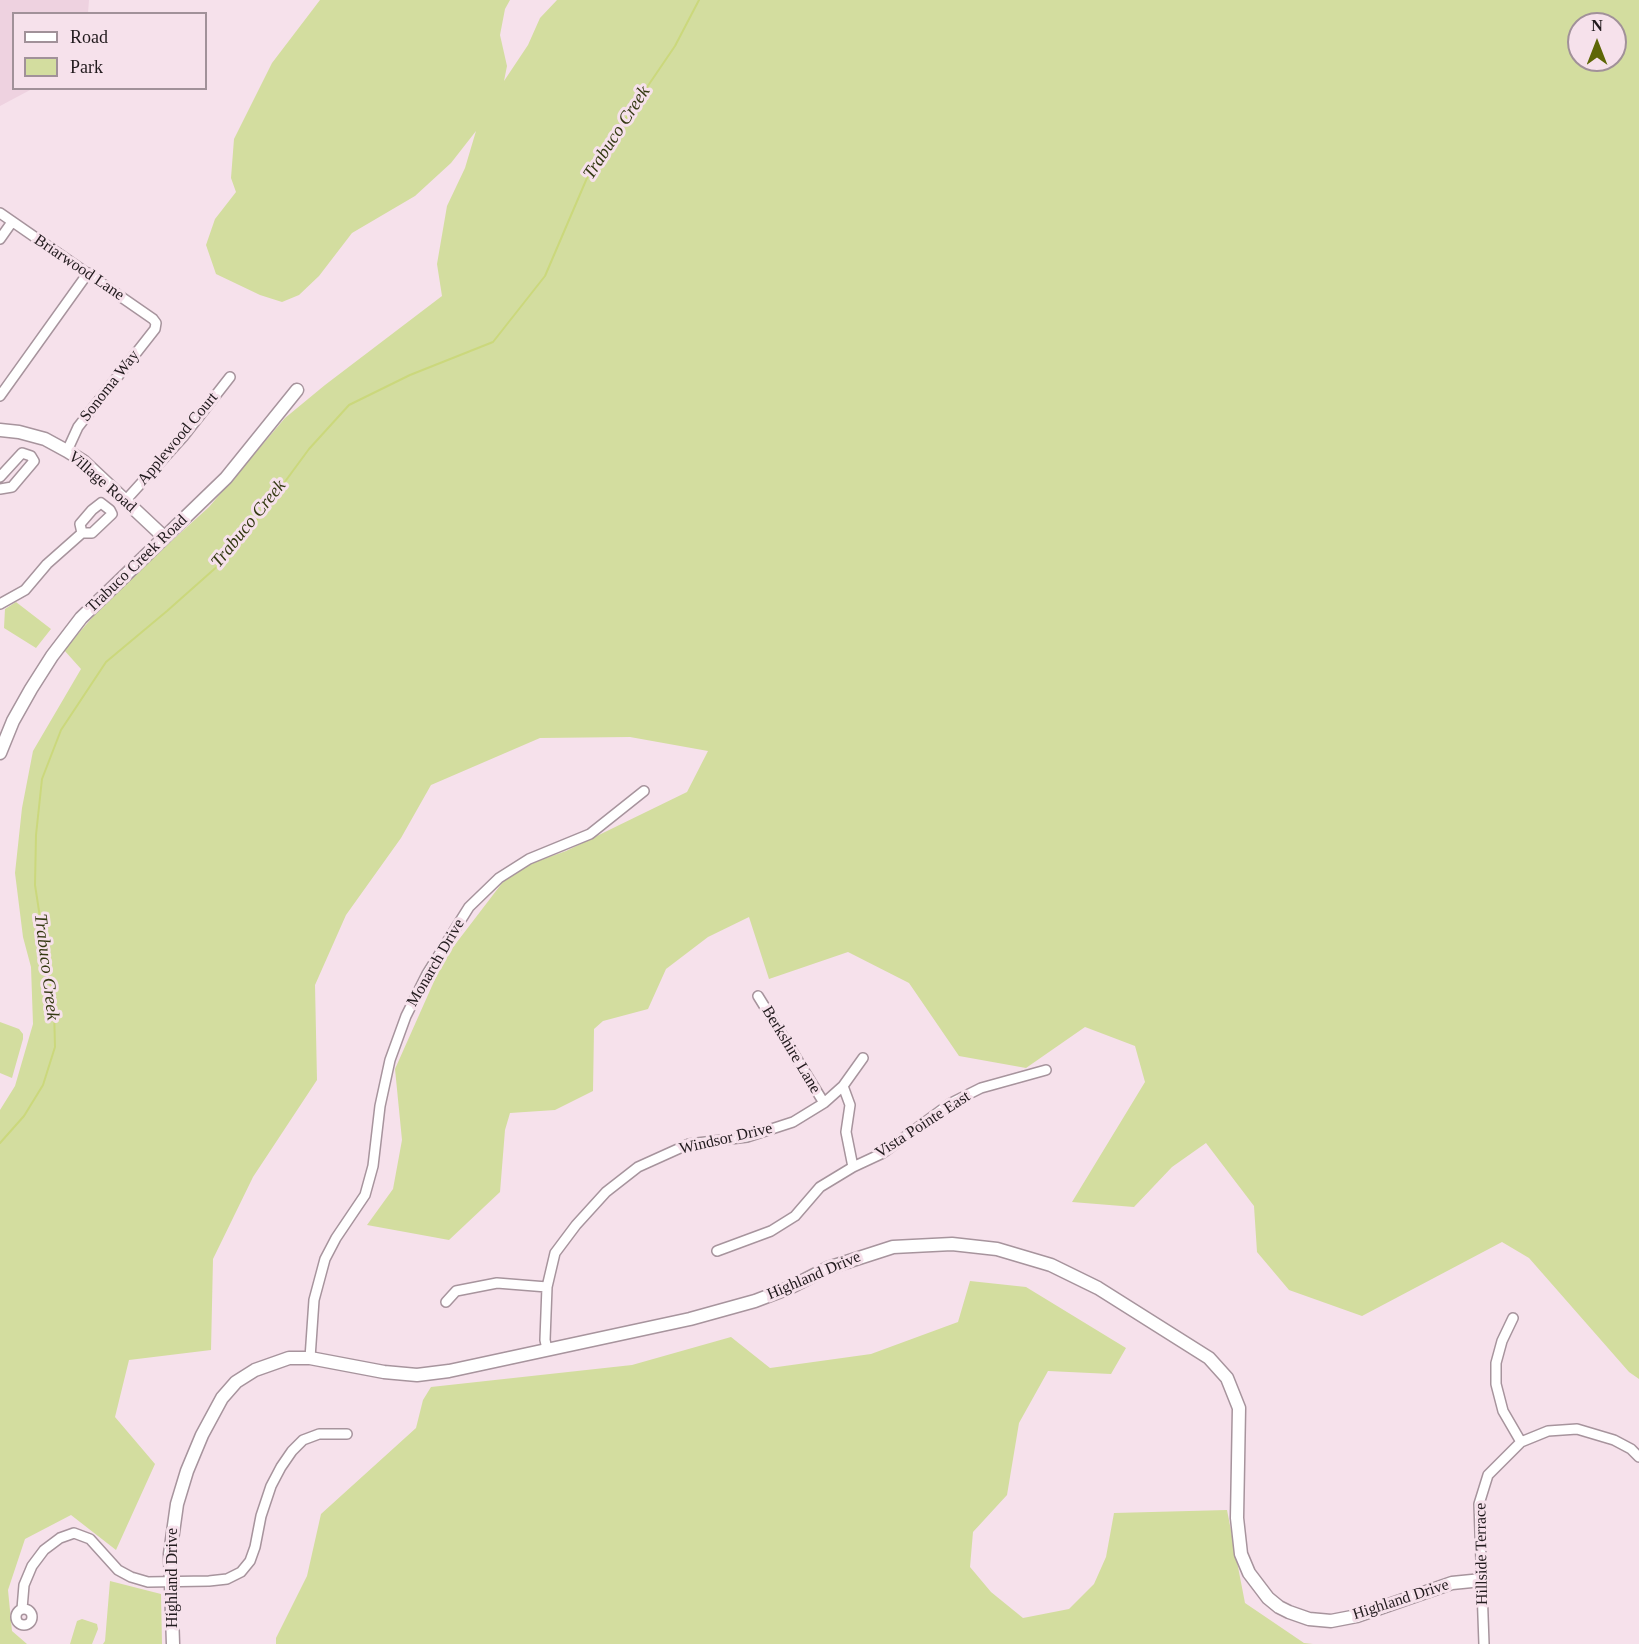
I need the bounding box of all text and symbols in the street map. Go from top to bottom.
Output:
legend [12,12,207,90]
north arrow [1567,12,1627,72]
text: N [1591,17,1603,34]
text: Road [70,27,108,47]
text: Park [70,57,103,77]
water label: Trabuco Creek [579,82,655,184]
street label: Briarwood Lane [30,231,128,305]
street label: Sonoma Way [76,346,144,426]
street label: Applewood Court [134,389,222,489]
street label: Village Road [64,447,140,517]
water label: Trabuco Creek [207,476,291,572]
street label: Trabuco Creek Road [83,511,191,617]
water label: Trabuco Creek [29,913,63,1021]
street label: Monarch Drive [403,916,469,1010]
street label: Berkshire Lane [757,1003,825,1097]
street label: Vista Pointe East [872,1087,974,1163]
street label: Windsor Drive [678,1119,774,1159]
street label: Highland Drive [764,1248,864,1304]
street label: Hillside Terrace [1472,1503,1492,1605]
street label: Highland Drive [163,1528,183,1628]
street label: Highland Drive [1350,1575,1452,1625]

